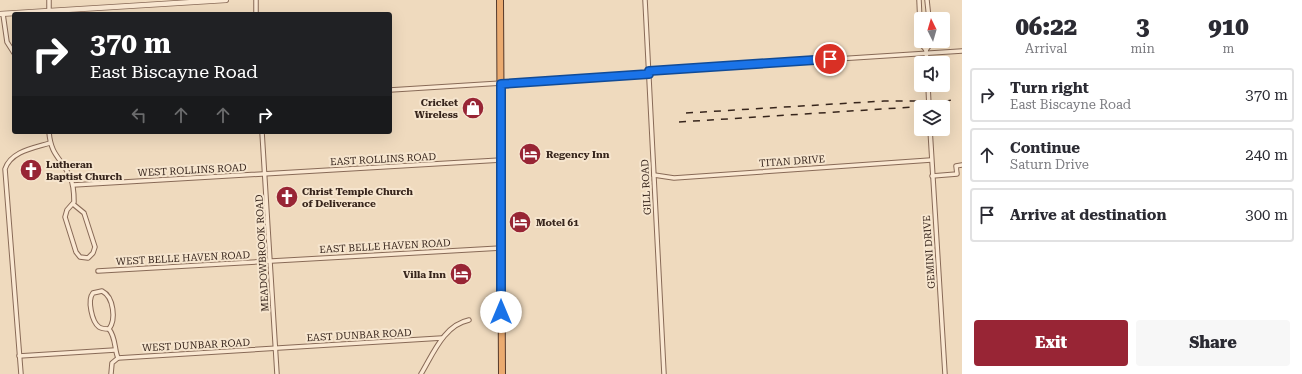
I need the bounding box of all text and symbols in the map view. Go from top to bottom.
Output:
north arrow [914,12,950,48]
map controls [914,12,950,136]
text: 06:22 [1015,13,1077,41]
text: 3 [1136,13,1149,41]
text: 910 [1208,13,1249,41]
text: 370 m [90,27,171,60]
icon: right [24,28,76,80]
text: Arrival [1025,41,1067,56]
text: min [1130,41,1155,56]
text: m [1222,41,1234,56]
pin [813,42,847,76]
icon: arrive [819,48,841,70]
button: sound [914,56,950,92]
text: East Biscayne Road [90,61,258,82]
text: Turn right [1010,79,1089,97]
icon: right [976,84,998,106]
text: 370 m [1245,86,1288,104]
shop icon: Cricket Wireless [460,95,486,121]
place label: Cricket Wireless [415,97,458,120]
text: East Biscayne Road [1010,97,1131,112]
button: layers [914,100,950,136]
icon: left [128,104,150,126]
icon: ahead [170,104,192,126]
icon: ahead [212,104,234,126]
icon: right [254,104,276,126]
text: Continue [1010,139,1080,157]
hotel icon: Regency Inn [517,141,543,167]
icon: ahead [976,144,998,166]
text: 240 m [1245,146,1288,164]
place label: Regency Inn [546,149,610,160]
street label: EAST ROLLINS ROAD [330,151,436,167]
street label: TITAN DRIVE [759,153,825,169]
church icon: Lutheran Baptist Church [18,157,44,183]
text: Saturn Drive [1010,157,1089,172]
place label: Lutheran Baptist Church [46,159,122,182]
street label: GILL ROAD [639,159,653,215]
street label: WEST ROLLINS ROAD [137,162,247,178]
church icon: Christ Temple Church of Deliverance [274,184,300,210]
place label: Christ Temple Church of Deliverance [302,186,413,209]
street label: MEADOWBROOK ROAD [253,194,271,312]
icon: arrive [976,204,998,226]
text: Arrive at destination [1010,206,1166,224]
text: 300 m [1245,206,1288,224]
hotel icon: Motel 61 [507,209,533,235]
street label: GEMINI DRIVE [921,215,937,289]
place label: Motel 61 [536,217,579,228]
street label: EAST BELLE HAVEN ROAD [319,237,451,255]
street label: WEST BELLE HAVEN ROAD [116,249,251,267]
hotel icon: Villa Inn [448,261,474,287]
place label: Villa Inn [403,269,446,280]
position arrow [480,291,522,333]
button: Exit [974,320,1128,366]
button: Share [1136,320,1290,366]
street label: EAST DUNBAR ROAD [306,327,412,343]
street label: WEST DUNBAR ROAD [142,337,251,353]

